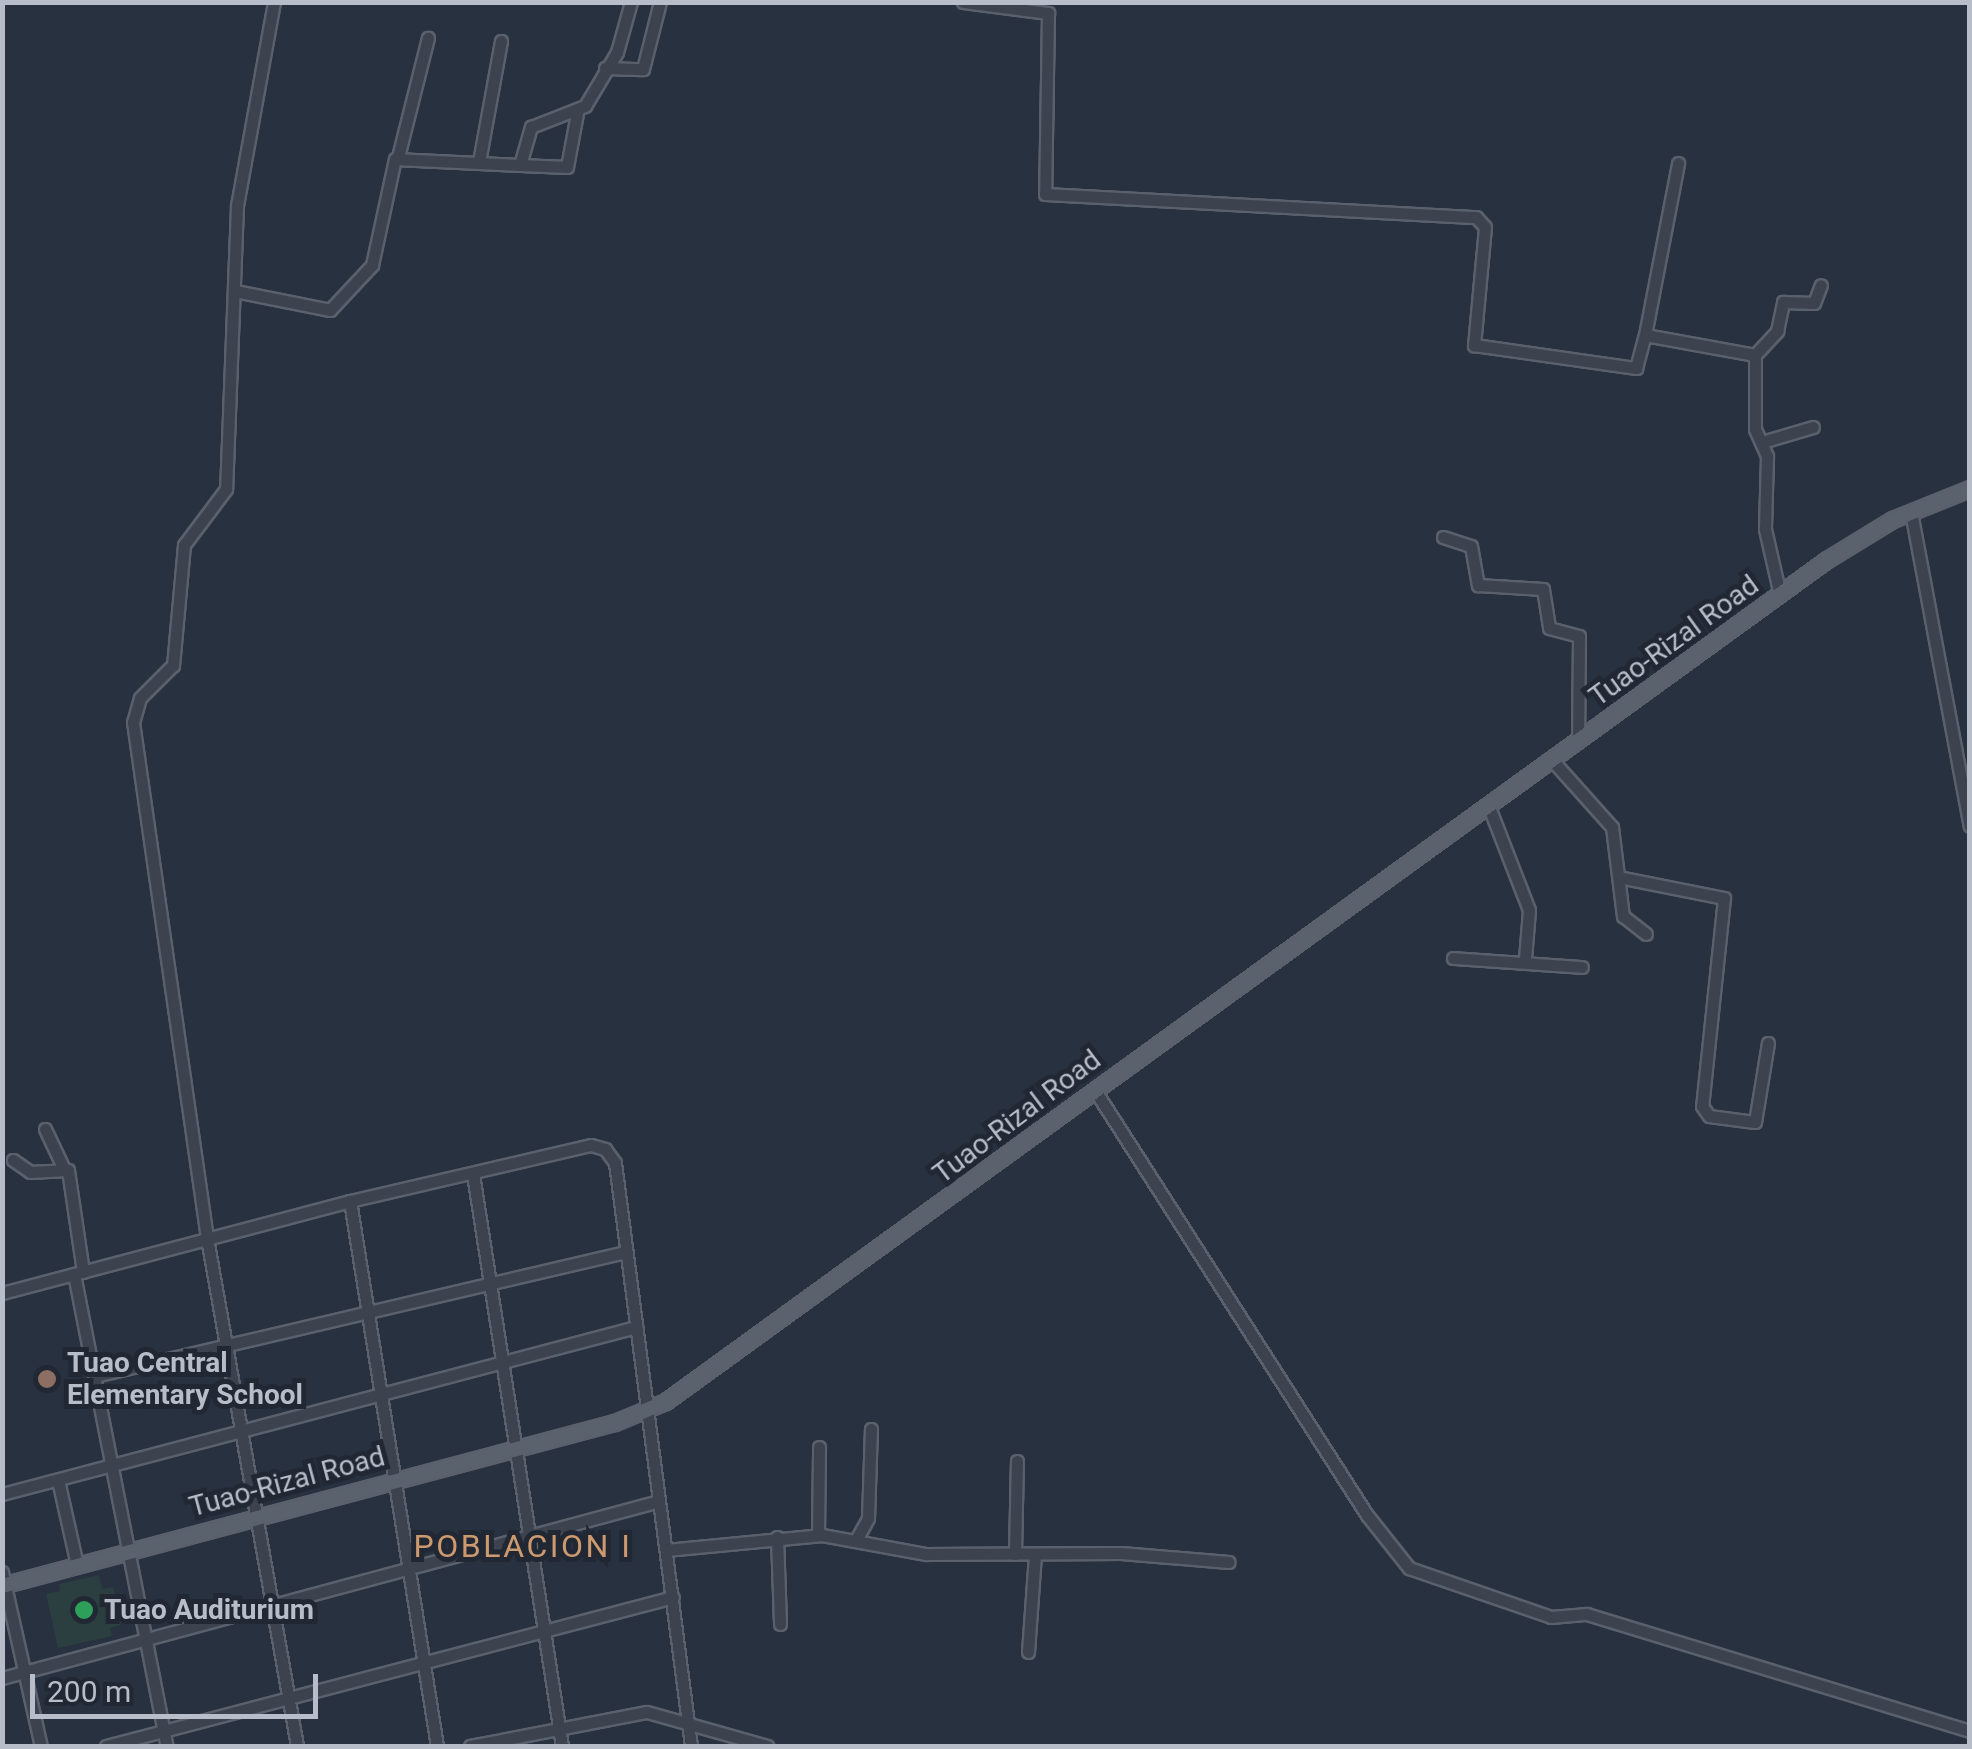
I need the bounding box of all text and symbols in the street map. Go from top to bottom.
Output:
street label: Tuao-Rizal Road [1583,568,1765,714]
street label: Tuao-Rizal Road [927,1043,1107,1191]
place label: Tuao Central Elementary School [67,1346,303,1412]
marker: Tuao Central Elementary School [36,1368,58,1390]
street label: Tuao-Rizal Road [186,1440,388,1524]
district label: POBLACION I [414,1527,632,1565]
place label: Tuao Auditurium [104,1593,314,1627]
marker: Tuao Auditurium [73,1599,95,1621]
scale bar [35,1654,322,1716]
text: 200 m [47,1674,131,1709]

